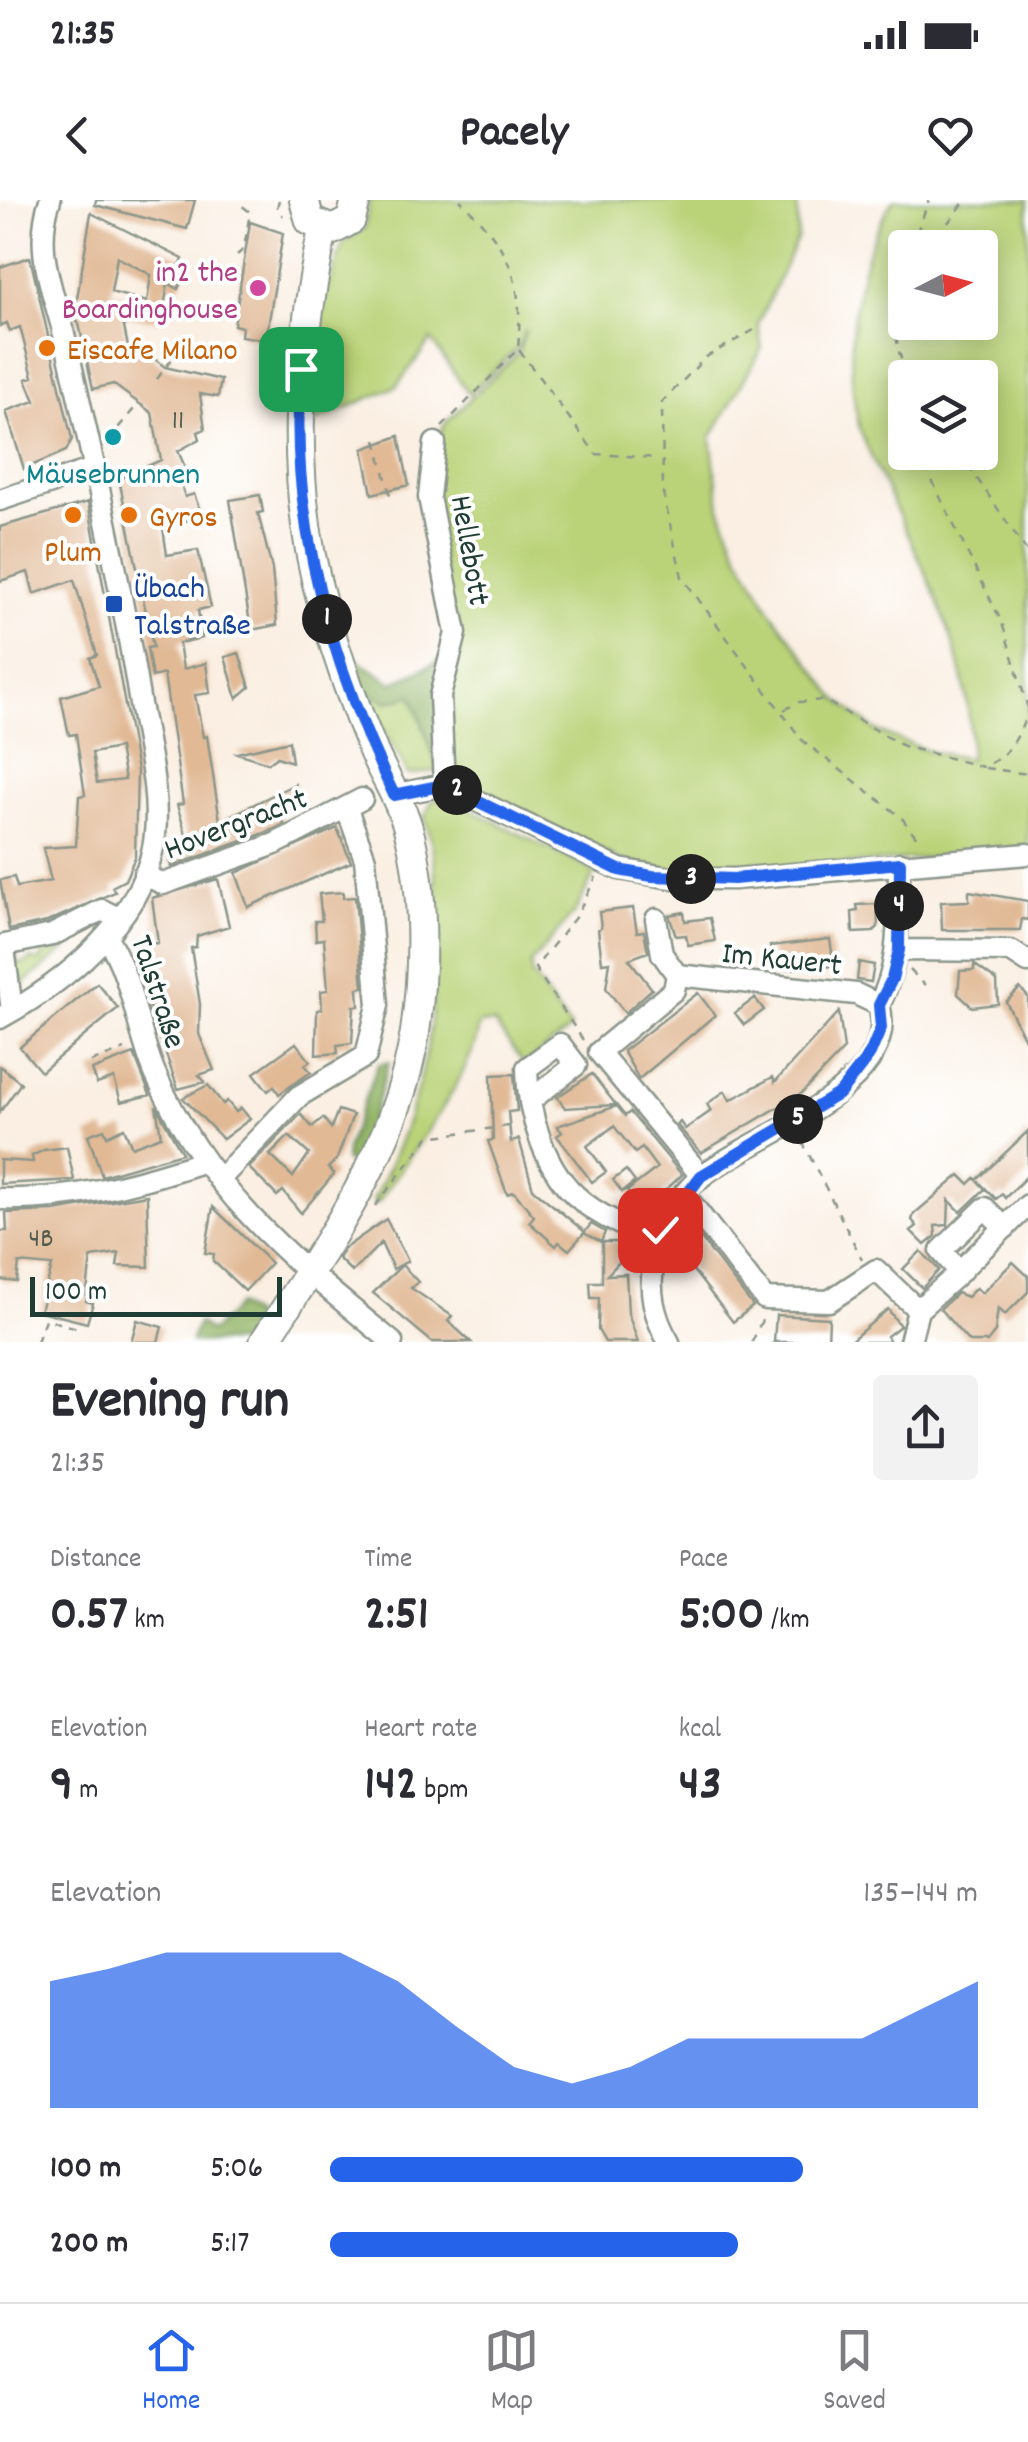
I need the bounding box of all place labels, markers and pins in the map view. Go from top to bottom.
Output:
place label: in2 the Boardinghouse [62,252,238,335]
marker: in2 the Boardinghouse [247,277,269,299]
pin [259,327,344,412]
place label: Eiscafe Milano [67,330,238,376]
marker: Eiscafe Milano [36,337,58,359]
marker: Mäusebrunnen [102,426,124,448]
place label: Mäusebrunnen [26,454,200,500]
place label: Gyros [149,497,218,543]
marker: Plum [62,504,84,526]
marker: Gyros [118,504,140,526]
place label: Plum [44,532,102,578]
place label: Übach Talstraße [134,568,251,651]
marker: Übach Talstraße [103,593,125,615]
pin: 1 [302,594,352,644]
pin: 2 [432,765,482,815]
pin: 3 [666,854,716,904]
pin: 4 [874,881,924,931]
pin: 5 [773,1094,823,1144]
pin [618,1188,703,1273]

